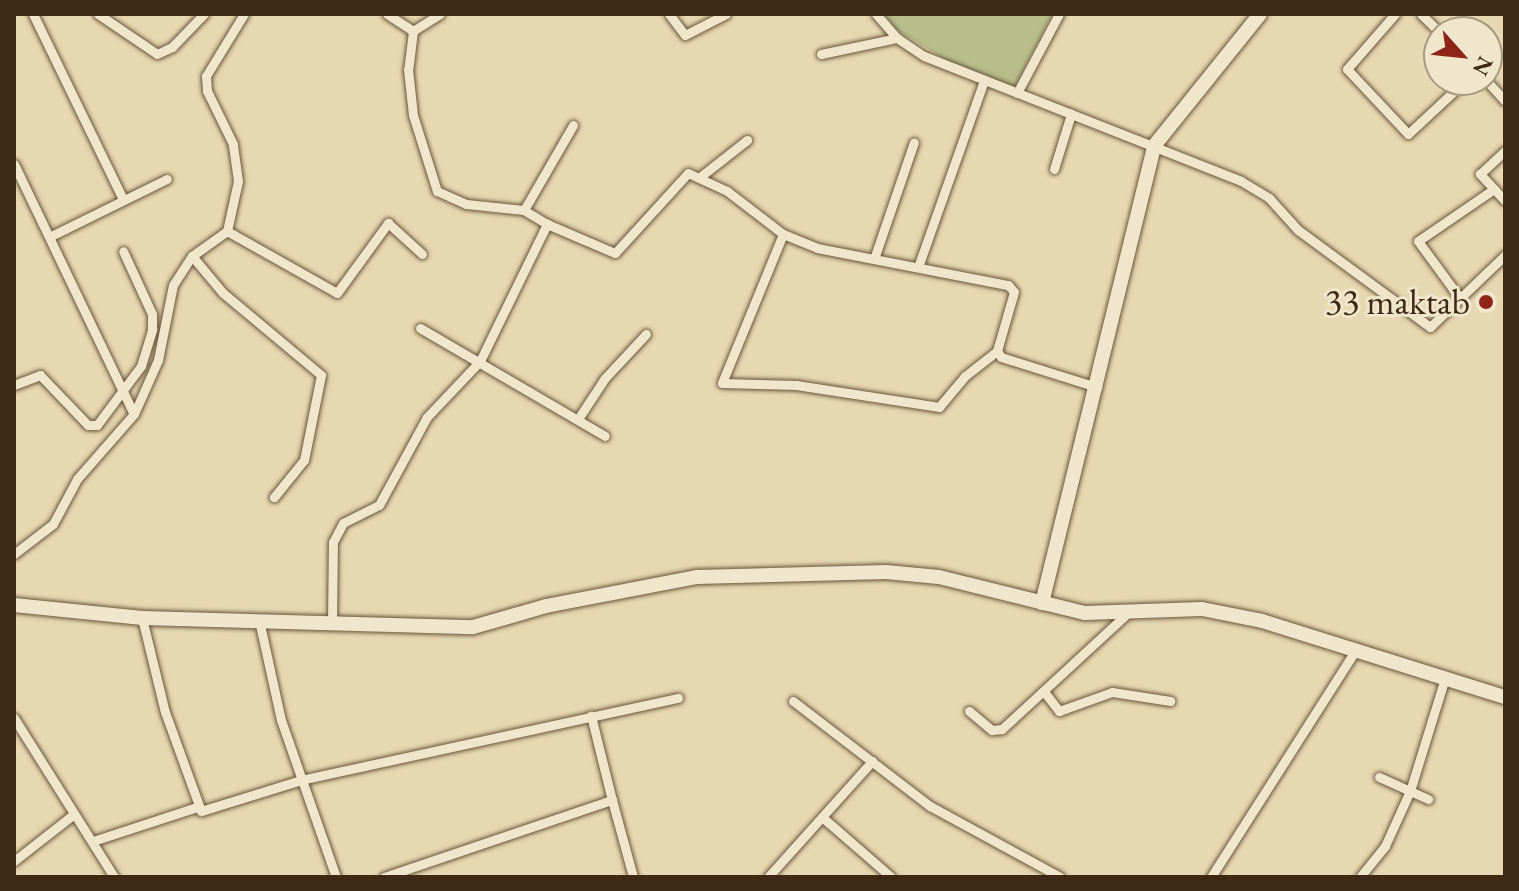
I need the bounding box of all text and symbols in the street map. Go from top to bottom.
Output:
north arrow [1423,16,1503,96]
text: N [1466,52,1500,81]
place label: 33 maktab [1325,280,1470,324]
marker: 33 maktab [1477,293,1495,311]

